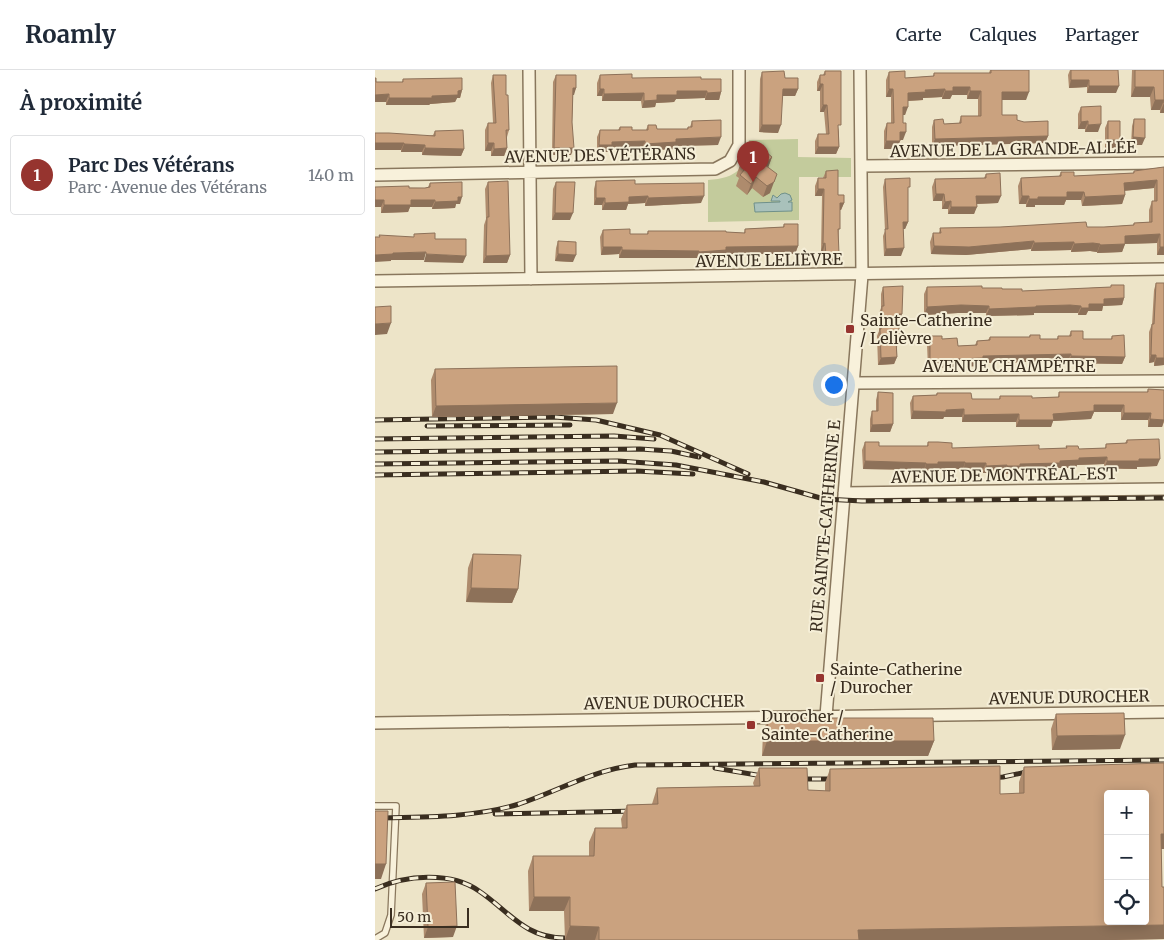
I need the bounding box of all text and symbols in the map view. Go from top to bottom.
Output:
text: Roamly [25,19,116,50]
text: Carte [896,23,942,46]
text: Calques [970,23,1037,46]
text: Partager [1065,23,1139,46]
text: À proximité [20,89,142,116]
street label: AVENUE DE LA GRANDE-ALLÉE [889,137,1137,161]
pin: 1 [737,141,769,182]
street label: AVENUE DES VÉTÉRANS [503,143,696,167]
text: Parc Des Vétérans [68,153,235,177]
text: 1 [33,165,41,185]
text: 140 m [308,165,354,185]
text: Parc · Avenue des Vétérans [68,177,267,197]
street label: AVENUE LELIÈVRE [694,249,844,271]
place label: Sainte-Catherine / Lelièvre [860,310,992,348]
marker: Sainte-Catherine / Lelièvre [844,323,856,335]
street label: AVENUE CHAMPÊTRE [922,356,1096,376]
your location [821,372,847,398]
street label: RUE SAINTE-CATHERINE E [806,418,844,633]
street label: AVENUE DE MONTRÉAL-EST [890,463,1117,487]
place label: Sainte-Catherine / Durocher [830,659,962,697]
marker: Sainte-Catherine / Durocher [814,672,826,684]
street label: AVENUE DUROCHER [987,686,1150,708]
street label: AVENUE DUROCHER [582,691,745,713]
place label: Durocher / Sainte-Catherine [761,706,893,744]
marker: Durocher / Sainte-Catherine [745,719,757,731]
map controls [1104,790,1149,925]
button: + [1104,790,1149,835]
button: − [1104,835,1149,880]
button: locate [1104,880,1149,925]
scale bar [390,905,469,928]
text: 50 m [397,908,431,926]

